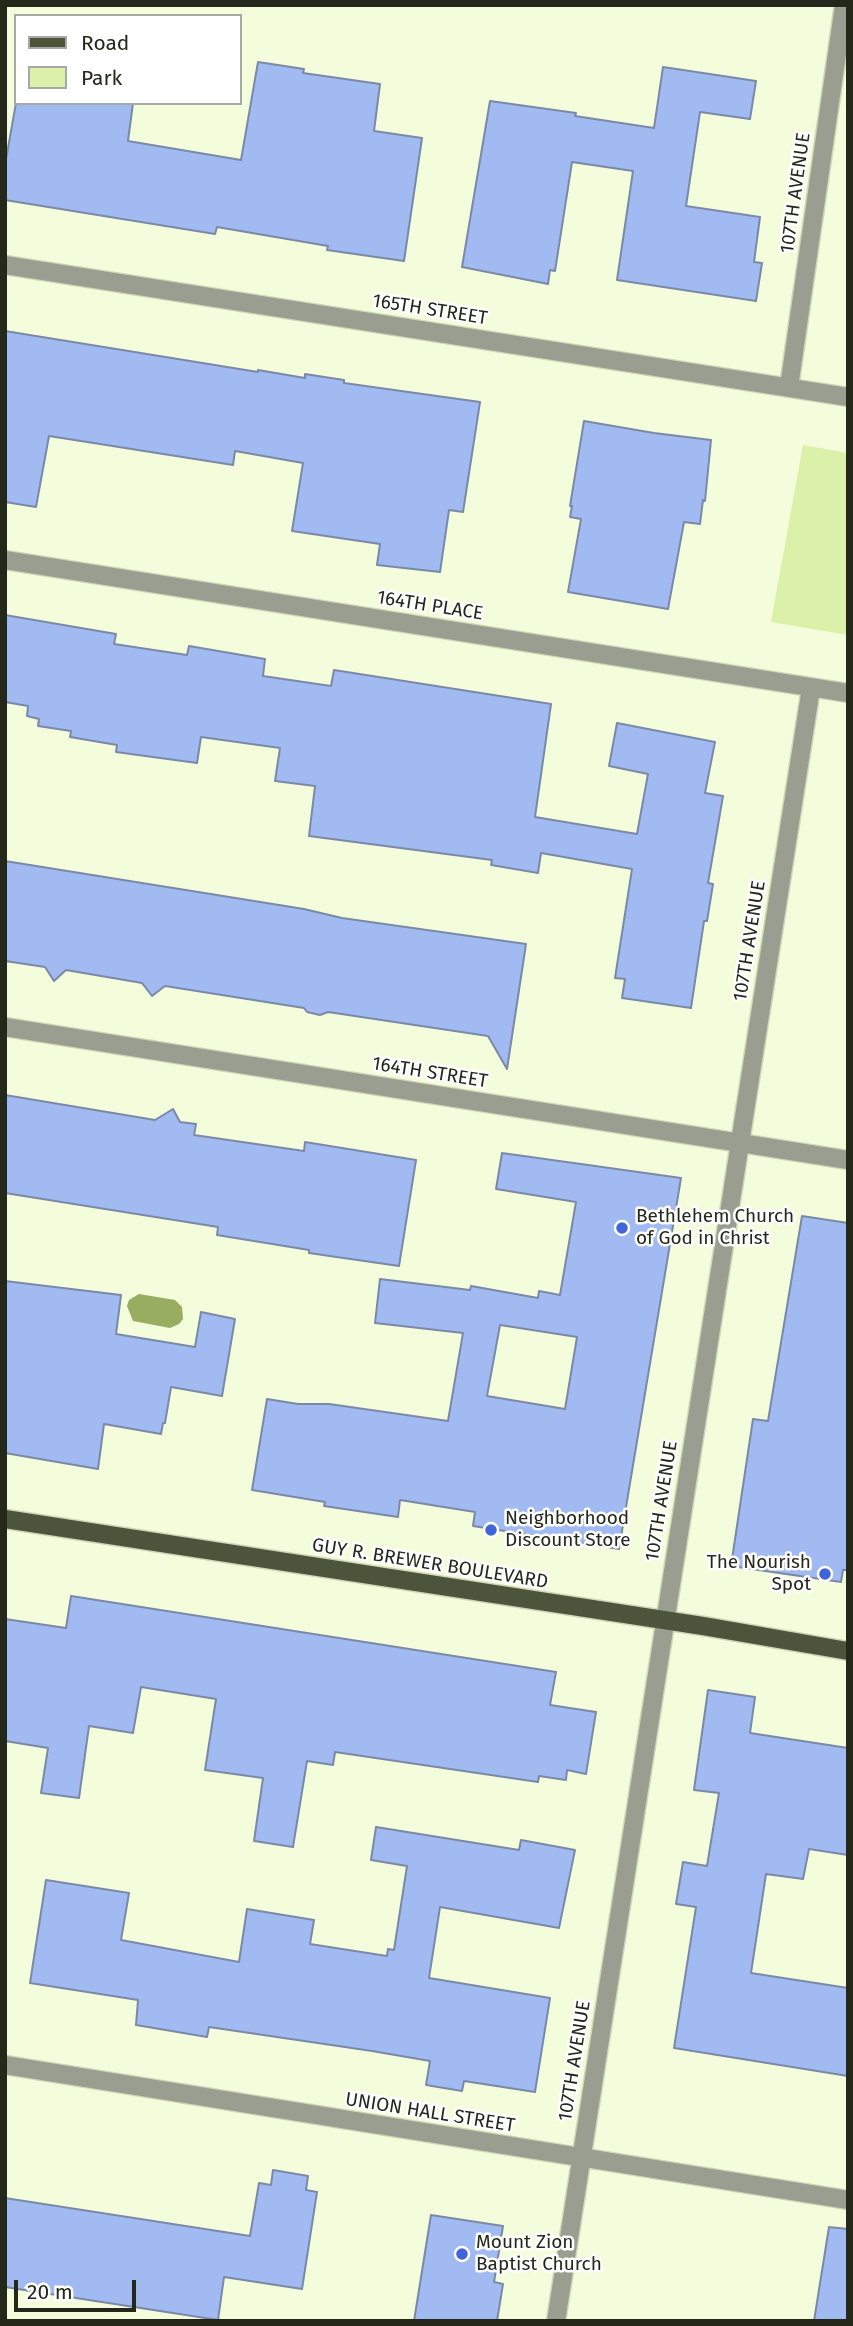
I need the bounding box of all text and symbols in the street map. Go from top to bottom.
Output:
legend [14,14,242,105]
text: Road [81,30,129,56]
text: Park [81,65,122,91]
street label: 107TH AVENUE [776,131,816,255]
street label: 165TH STREET [371,290,489,330]
street label: 164TH PLACE [375,586,485,626]
street label: 107TH AVENUE [729,879,771,1003]
street label: 164TH STREET [371,1053,489,1093]
place label: Bethlehem Church of God in Christ [636,1206,794,1250]
marker: Bethlehem Church of God in Christ [614,1220,630,1236]
street label: 107TH AVENUE [641,1439,683,1563]
place label: Neighborhood Discount Store [505,1508,630,1552]
marker: Neighborhood Discount Store [483,1522,499,1538]
street label: GUY R. BREWER BOULEVARD [310,1534,550,1594]
place label: The Nourish Spot [707,1552,811,1596]
marker: The Nourish Spot [817,1566,833,1582]
street label: 107TH AVENUE [554,1999,596,2123]
street label: UNION HALL STREET [344,2088,516,2138]
place label: Mount Zion Baptist Church [476,2232,602,2276]
marker: Mount Zion Baptist Church [454,2246,470,2262]
scale bar [18,2266,140,2310]
text: 20 m [27,2279,73,2305]

